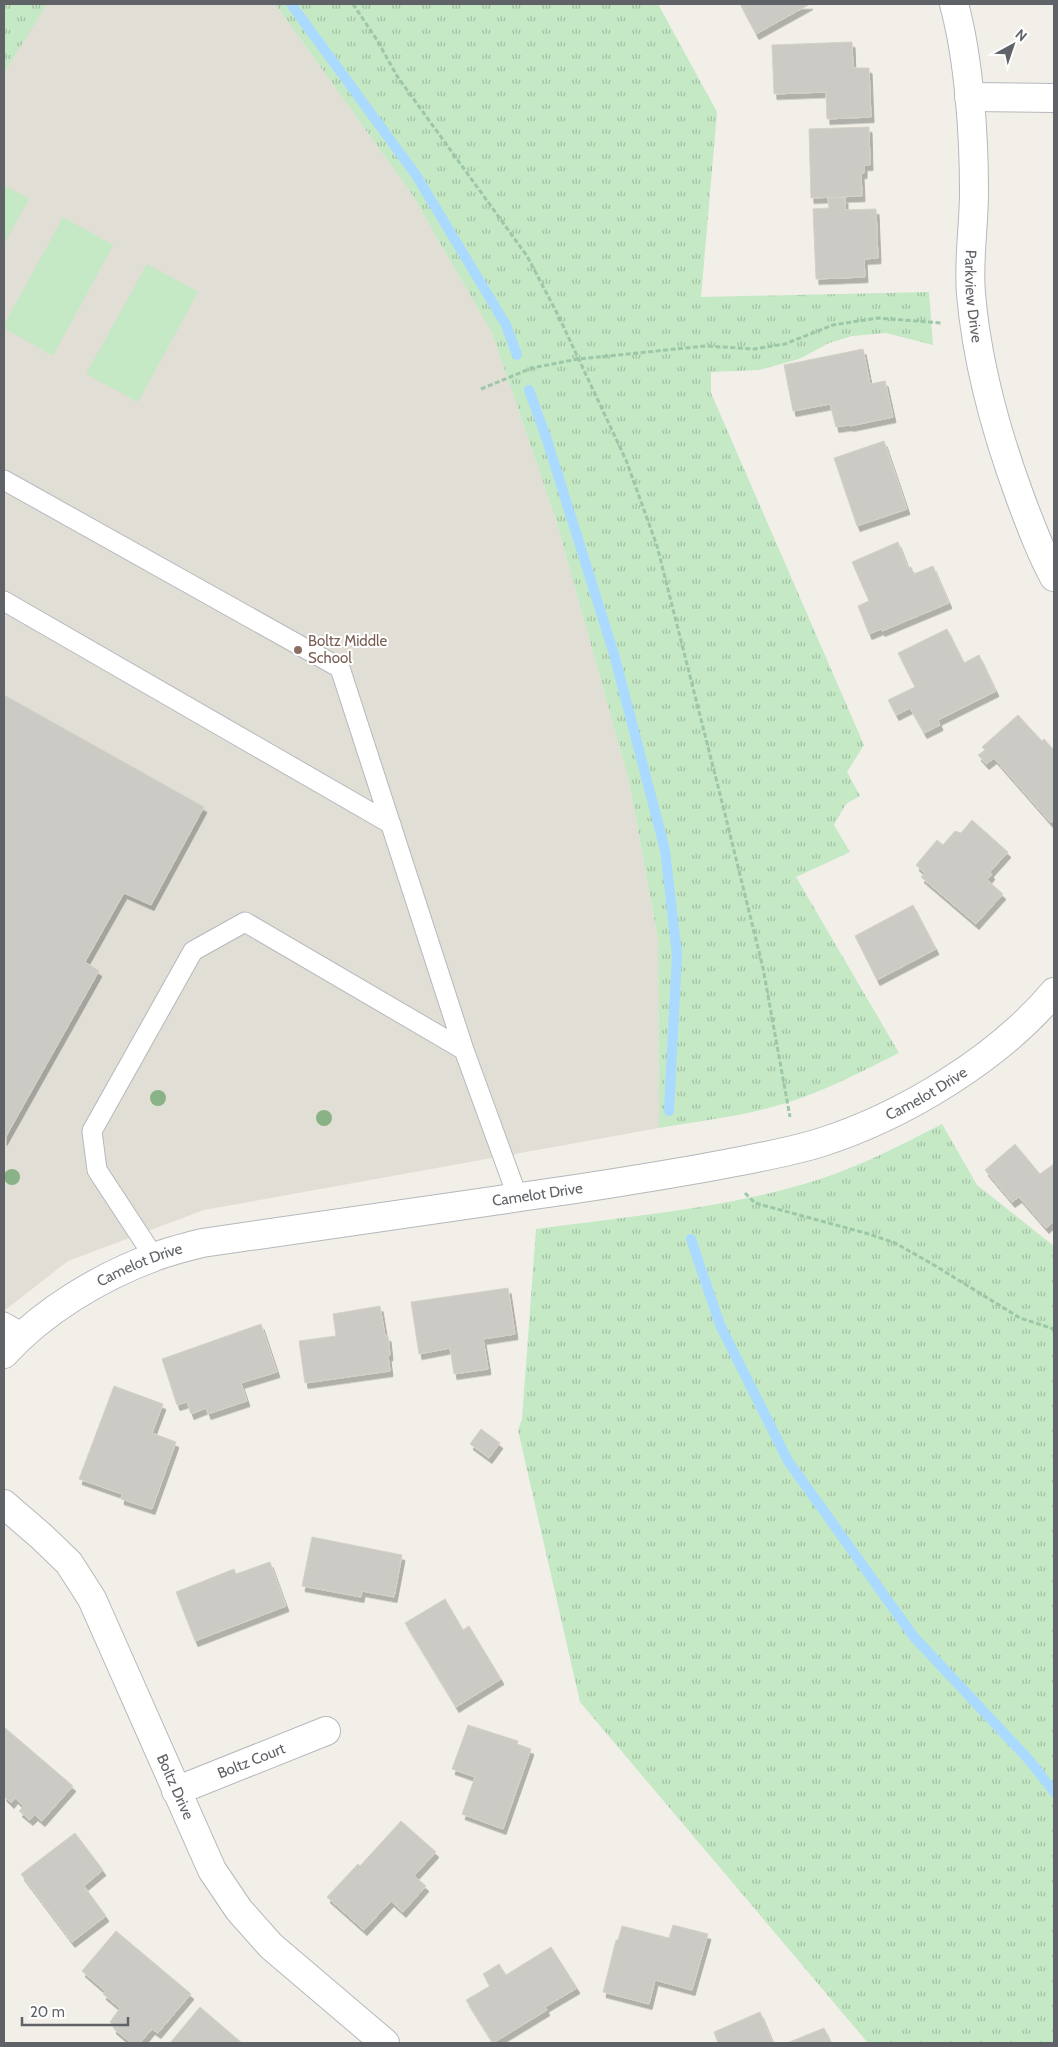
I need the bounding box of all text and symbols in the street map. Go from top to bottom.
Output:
north arrow [988,20,1038,70]
text: N [1012,25,1031,45]
street label: Parkview Drive [961,249,986,344]
place label: Boltz Middle School [308,632,387,667]
marker: Boltz Middle School [292,644,304,656]
street label: Camelot Drive [883,1063,971,1124]
street label: Camelot Drive [491,1179,584,1210]
street label: Camelot Drive [94,1239,185,1290]
street label: Boltz Court [215,1739,288,1782]
street label: Boltz Drive [153,1751,198,1823]
scale bar [22,1994,129,2026]
text: 20 m [30,2003,65,2021]

